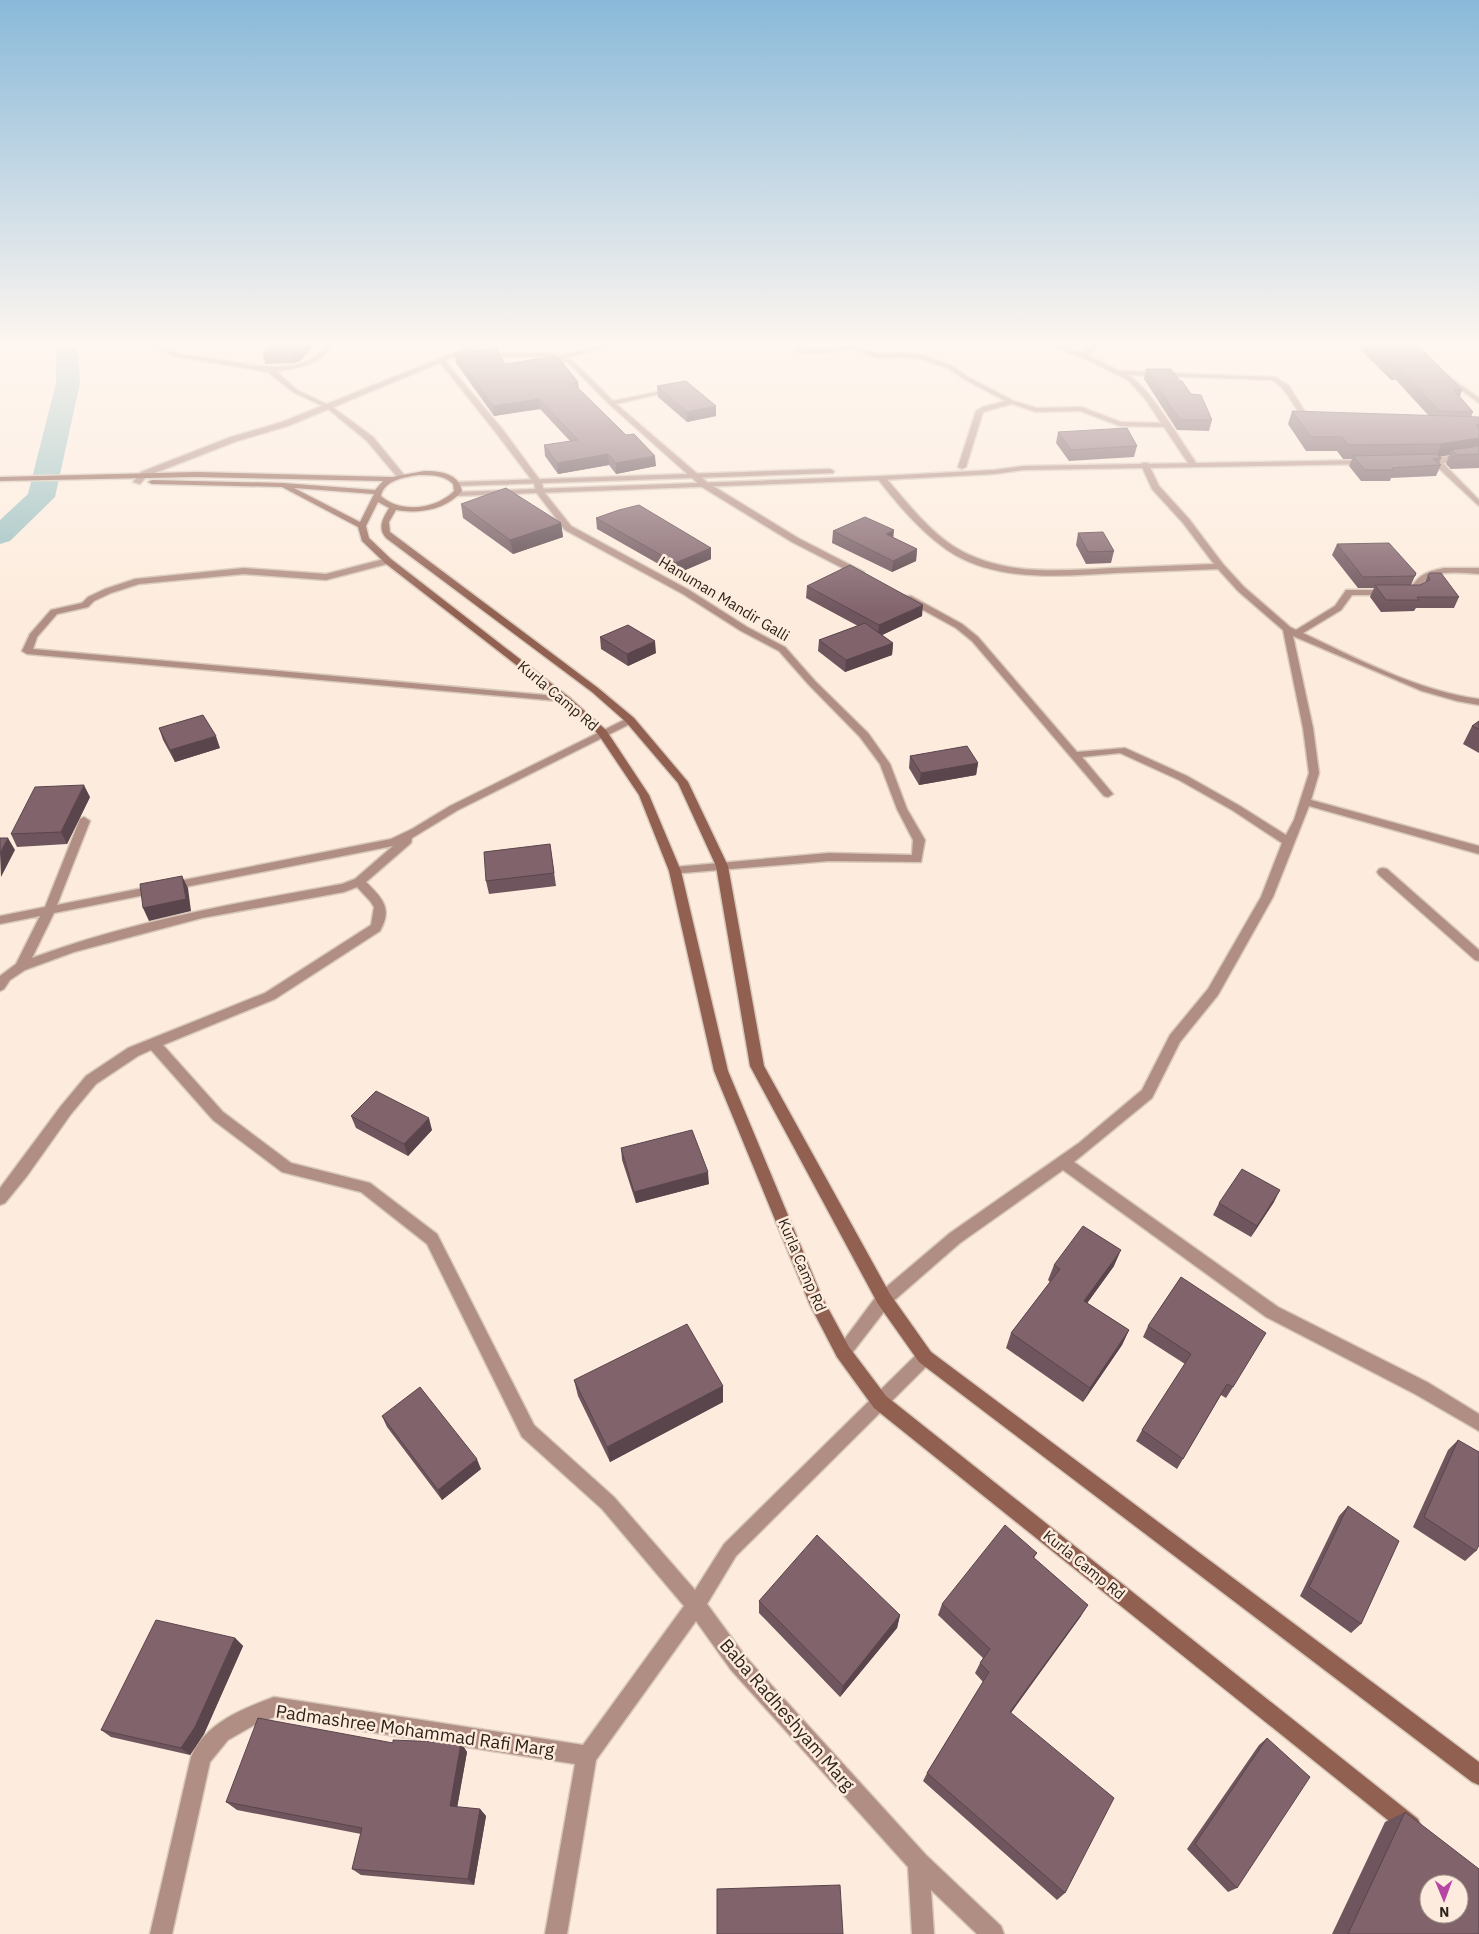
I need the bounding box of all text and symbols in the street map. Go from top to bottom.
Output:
street label: Hanuman Mandir Galli [655,552,793,645]
street label: Kurla Camp Rd [514,656,603,735]
street label: Kurla Camp Rd [774,1215,831,1314]
street label: Kurla Camp Rd [1040,1526,1129,1603]
street label: Baba Radheshyam Marg [715,1634,860,1796]
street label: Padmashree Mohammad Rafi Marg [274,1700,556,1762]
north arrow [1419,1874,1469,1924]
text: N [1439,1903,1449,1921]

